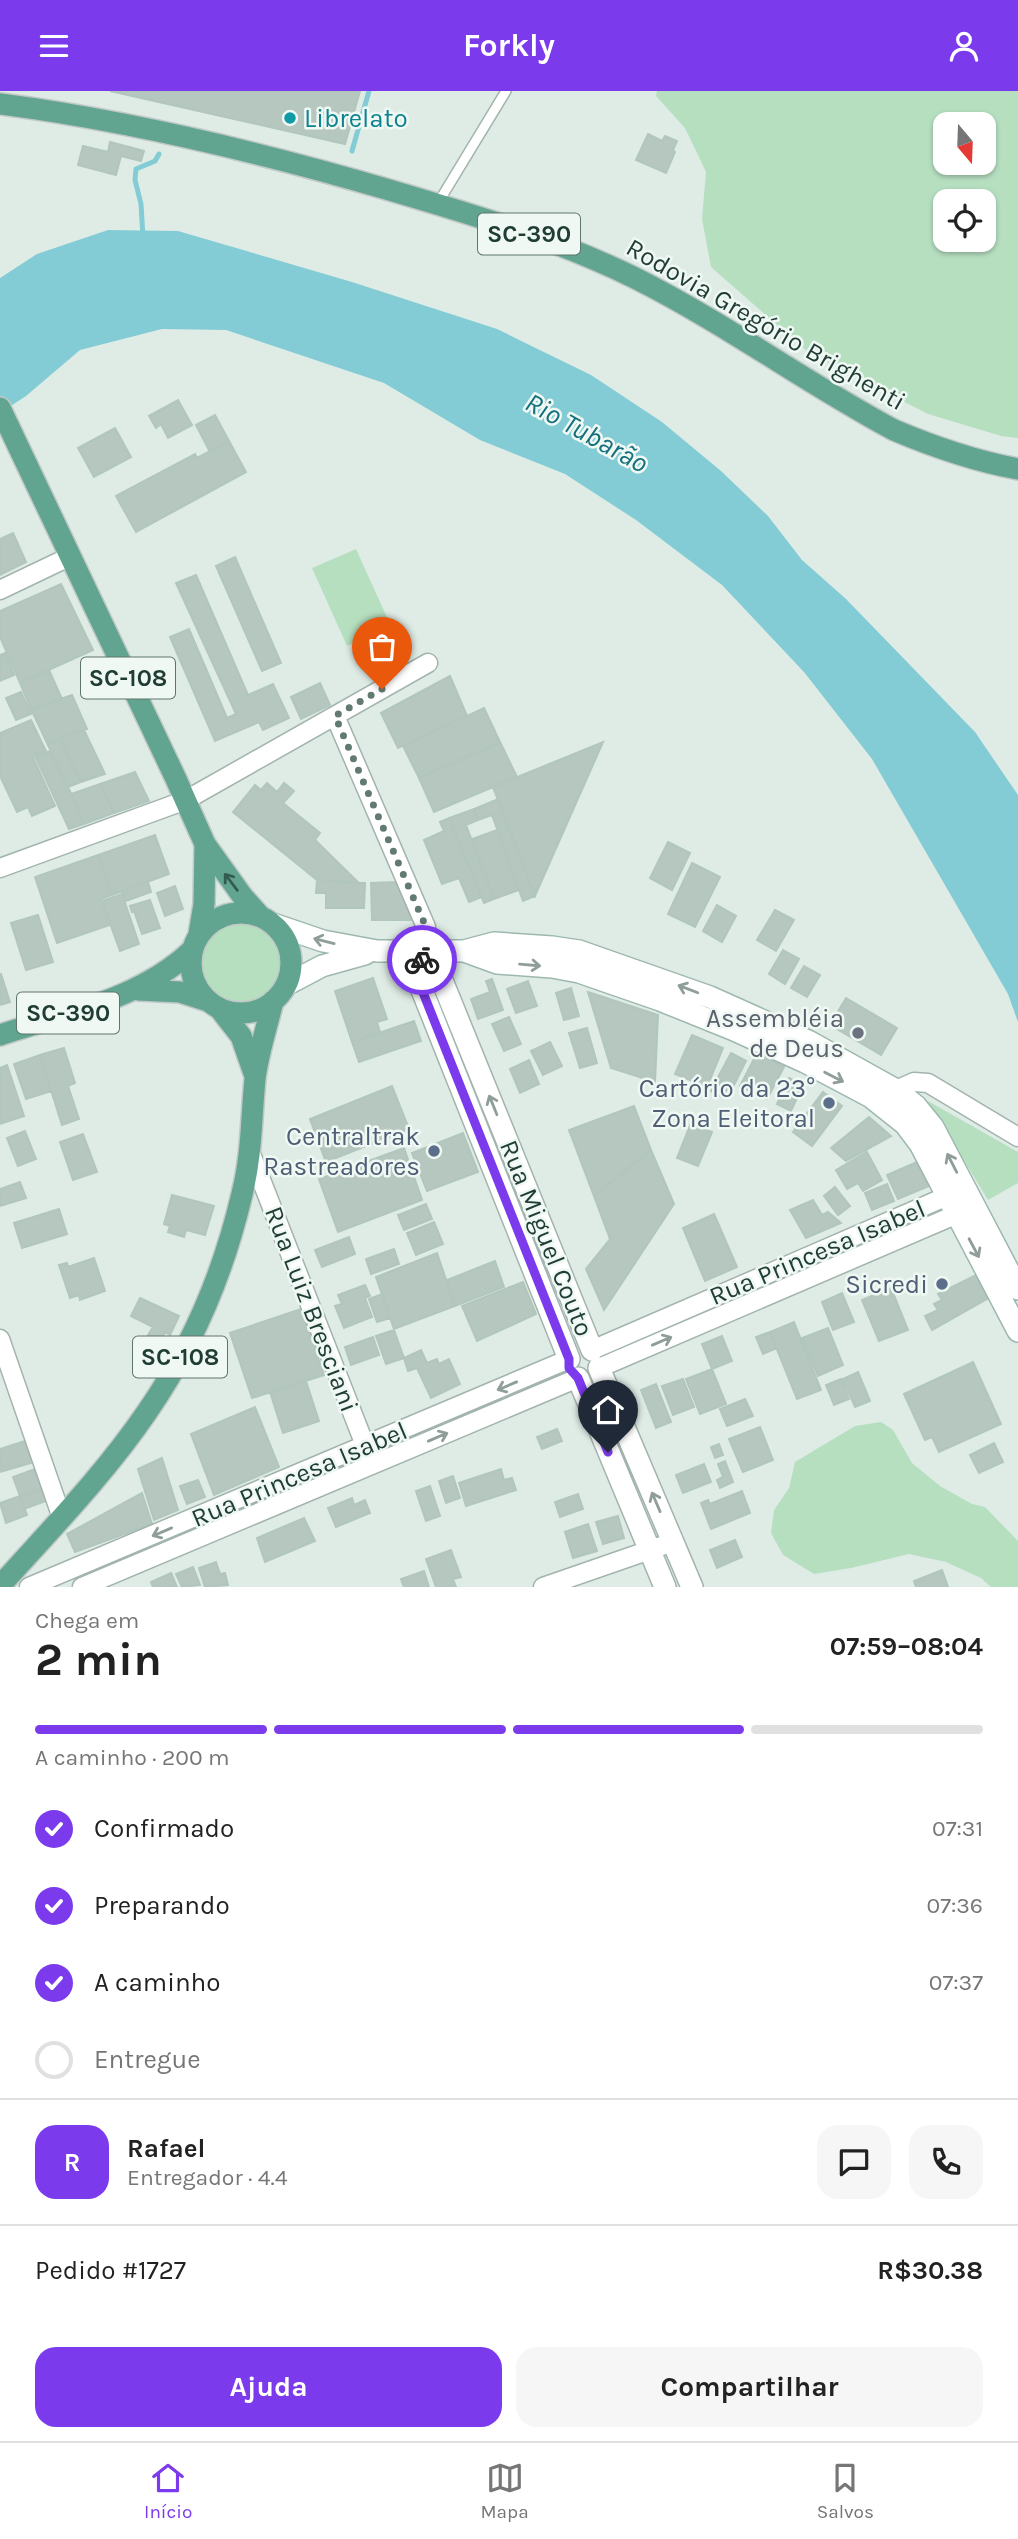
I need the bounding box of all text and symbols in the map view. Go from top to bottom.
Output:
icon: menu [35,27,73,65]
text: Forkly [463,27,555,64]
icon: person [945,27,983,65]
place label: Librelato [304,103,408,134]
marker: Librelato [282,110,298,126]
north arrow [933,112,996,175]
map controls [933,112,996,252]
button: locate [933,189,996,252]
road number: SC-390 [478,213,580,254]
street label: Rodovia Gregório Brighenti [621,232,911,417]
water label: Rio Tubarão [520,385,654,480]
pin [352,617,412,689]
icon: bag [363,628,401,666]
road number: SC-108 [81,657,175,699]
one-way arrow [224,873,239,892]
courier [387,925,457,995]
one-way arrow [313,934,336,947]
icon: bike [403,941,441,979]
one-way arrow [518,959,541,972]
one-way arrow [678,982,700,994]
road number: SC-390 [17,993,119,1033]
place label: Assembléia de Deus [706,1003,844,1064]
marker: Assembléia de Deus [850,1025,866,1041]
one-way arrow [823,1071,844,1084]
place label: Cartório da 23° Zona Eleitoral [639,1073,815,1134]
one-way arrow [485,1095,498,1116]
marker: Cartório da 23° Zona Eleitoral [821,1095,837,1111]
place label: Centraltrak Rastreadores [263,1121,420,1182]
street label: Rua Miguel Couto [493,1135,600,1341]
marker: Centraltrak Rastreadores [426,1143,442,1159]
one-way arrow [945,1153,959,1174]
street label: Rua Princesa Isabel [705,1193,930,1312]
street label: Rua Luiz Bresciani [258,1202,365,1416]
one-way arrow [968,1237,982,1257]
place label: Sicredi [845,1269,928,1300]
marker: Sicredi [934,1276,950,1292]
one-way arrow [651,1334,672,1347]
road number: SC-108 [133,1337,227,1377]
one-way arrow [496,1380,518,1393]
pin [578,1380,638,1452]
icon: home [589,1391,627,1429]
street label: Rua Princesa Isabel [187,1415,412,1534]
one-way arrow [427,1429,449,1442]
one-way arrow [649,1491,662,1513]
one-way arrow [151,1526,173,1539]
text: Chega em [35,1607,139,1634]
text: 07:59–08:04 [830,1631,983,1662]
text: 2 min [35,1633,162,1687]
text: A caminho · 200 m [35,1744,230,1771]
icon: check [35,1810,73,1848]
text: Confirmado [94,1813,234,1844]
text: 07:31 [932,1815,983,1842]
icon: check [35,1887,73,1925]
text: Preparando [94,1890,230,1921]
text: 07:36 [927,1892,983,1919]
icon: check [35,1964,73,2002]
text: A caminho [94,1967,221,1998]
text: 07:37 [929,1969,983,1996]
text: Entregue [94,2044,201,2075]
button: chat [817,2125,891,2199]
button: phone [909,2125,983,2199]
text: Rafael [127,2133,205,2164]
text: R [64,2147,80,2178]
text: Entregador · 4.4 [127,2164,288,2191]
text: Pedido #1727 [35,2255,186,2286]
text: R$30.38 [877,2255,983,2286]
button: Ajuda [35,2347,502,2427]
button: Compartilhar [516,2347,983,2427]
tab: Início [144,2459,192,2523]
tab: Mapa [481,2459,529,2523]
tab: Salvos [817,2459,874,2523]

